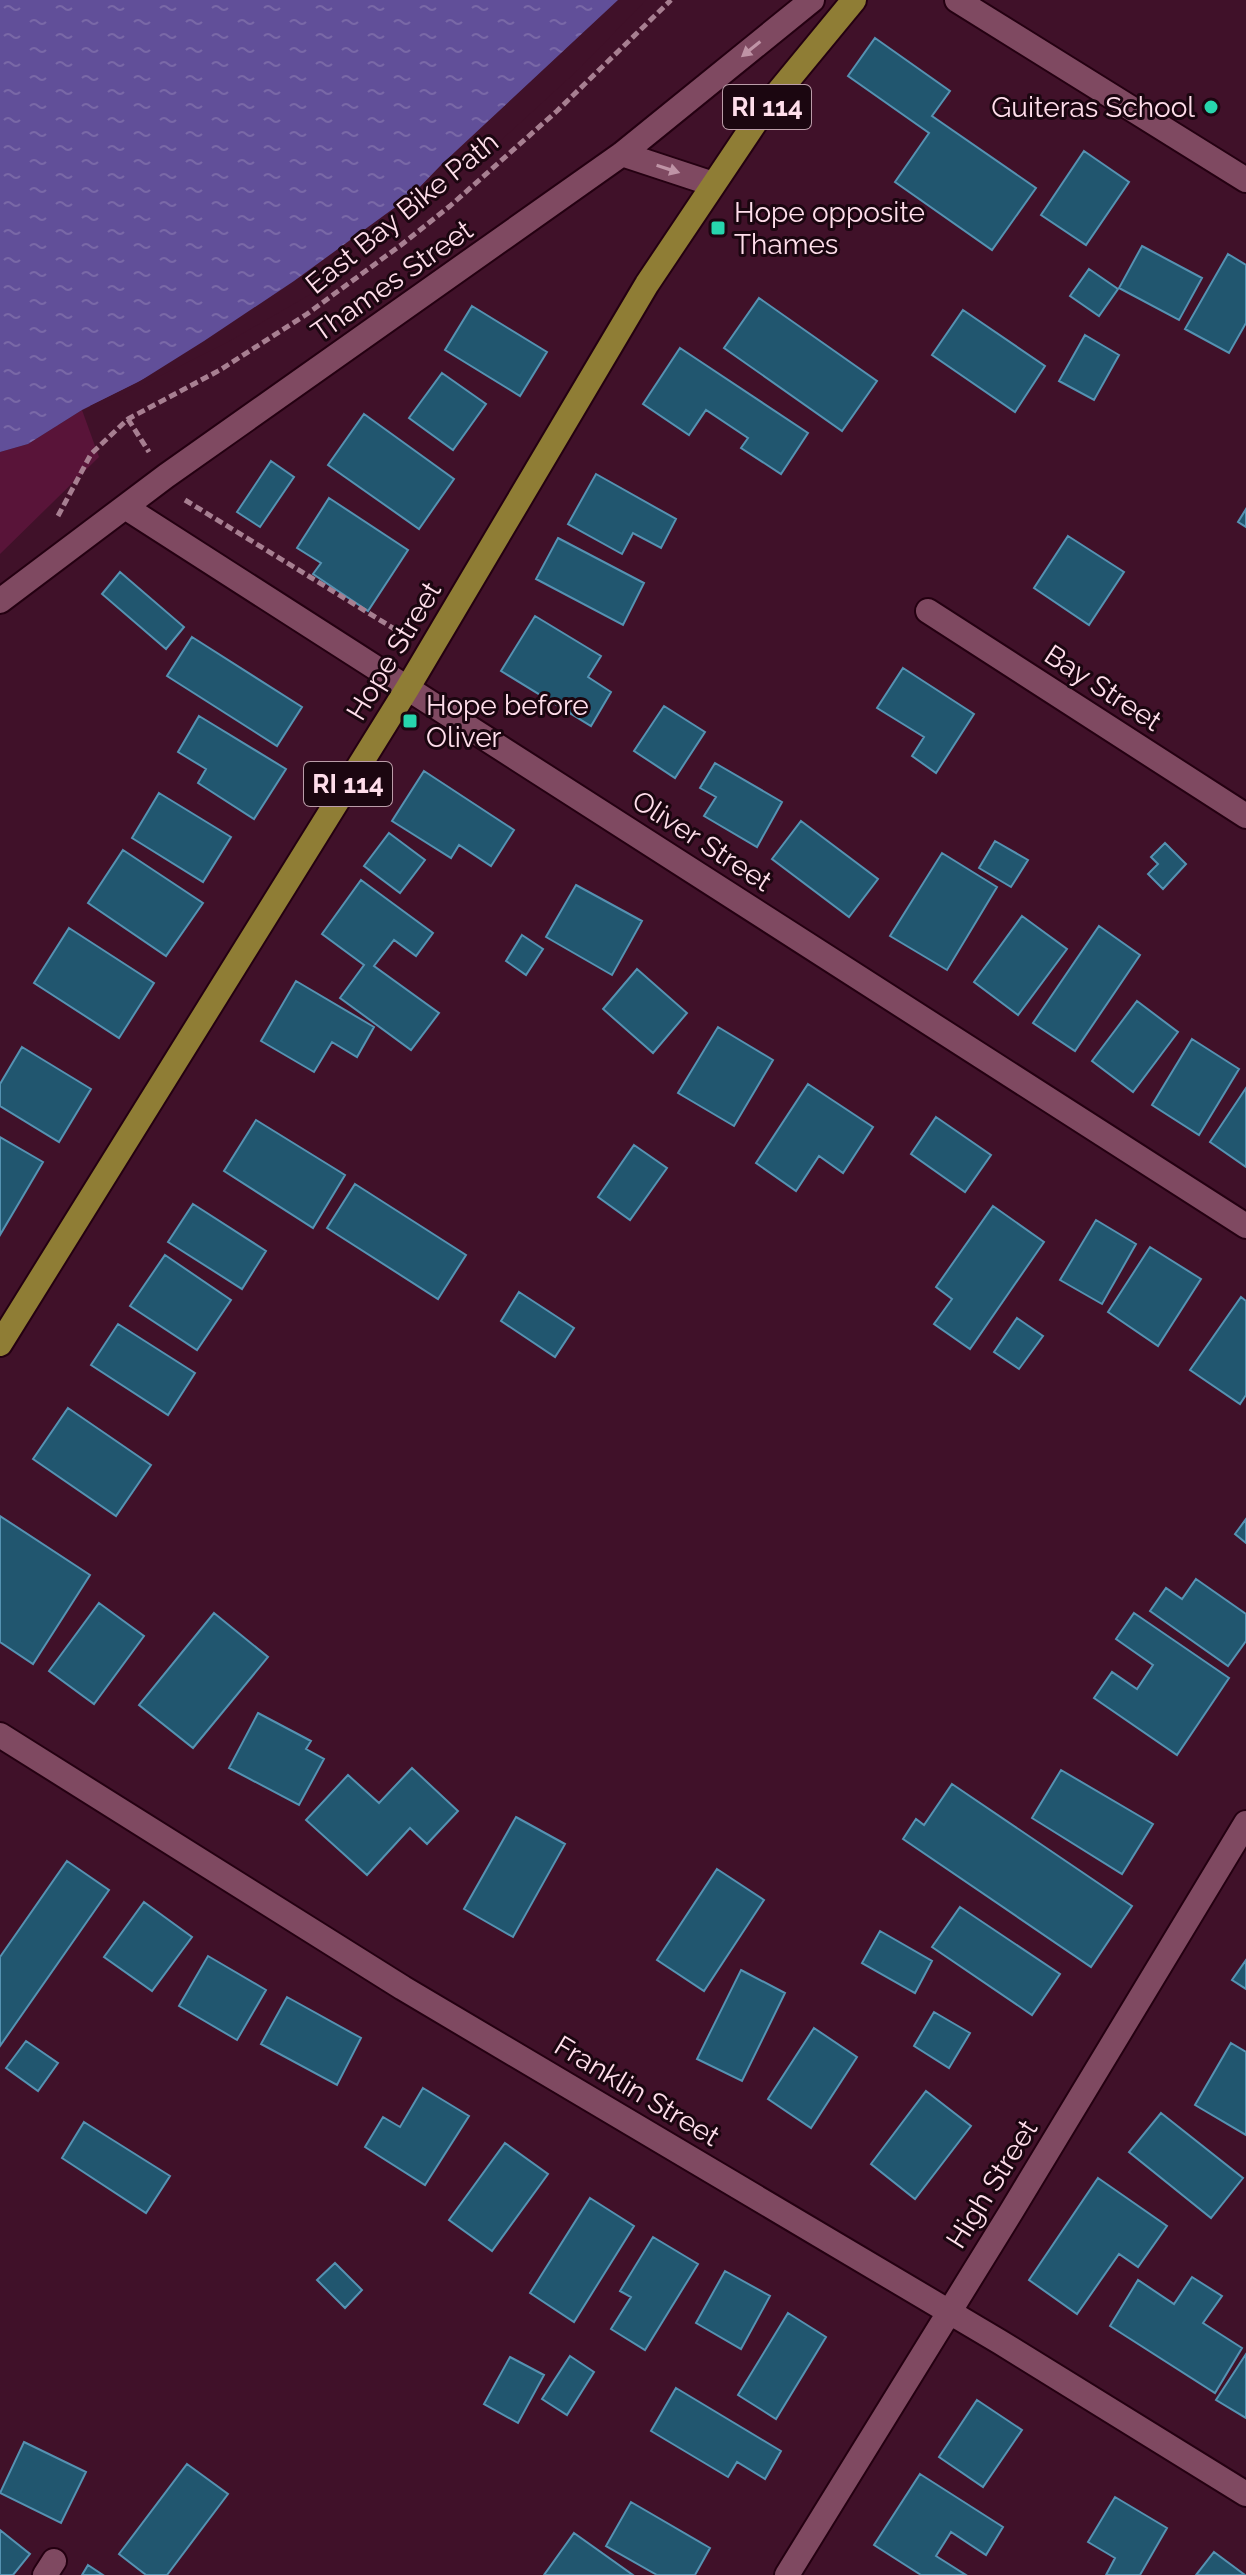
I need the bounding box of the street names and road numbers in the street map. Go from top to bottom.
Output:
road number: RI 114 [723,85,811,129]
street label: East Bay Bike Path [299,125,505,301]
street label: Thames Street [305,213,479,349]
street label: Hope Street [340,575,449,726]
street label: Bay Street [1038,638,1168,738]
road number: RI 114 [304,762,392,806]
street label: Oliver Street [626,784,778,899]
street label: Franklin Street [549,2029,726,2153]
street label: High Street [940,2113,1045,2254]

